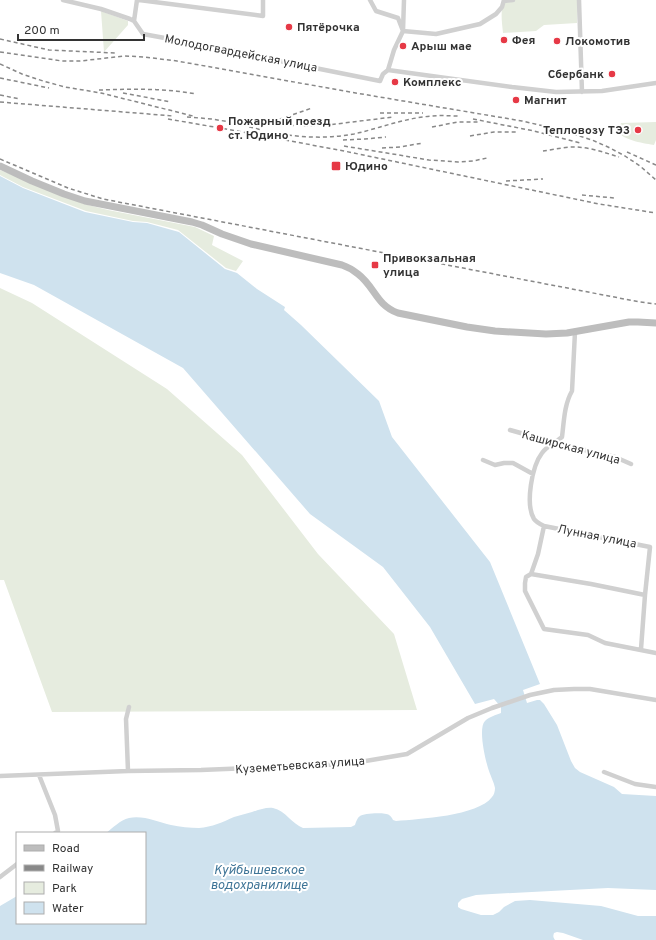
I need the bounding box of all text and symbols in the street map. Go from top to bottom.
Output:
scale bar [18,16,144,42]
place label: Пятёрочка [297,20,360,36]
marker: Пятёрочка [284,22,294,32]
text: 200 m [24,23,60,39]
street label: Молодогвардейская улица [163,31,319,77]
place label: Фея [512,33,535,49]
place label: Локомотив [565,34,630,50]
marker: Фея [499,35,509,45]
marker: Локомотив [552,36,562,46]
place label: Арыш мае [411,39,472,55]
marker: Арыш мае [398,41,408,51]
place label: Сбербанк [548,67,604,83]
marker: Сбербанк [607,69,617,79]
place label: Комплекс [403,75,461,91]
marker: Комплекс [390,77,400,87]
place label: Магнит [524,93,567,109]
marker: Магнит [511,95,521,105]
place label: Пожарный поезд ст. Юдино [228,114,331,144]
marker: Пожарный поезд ст. Юдино [215,123,225,133]
place label: Тепловозу ТЭ3 [543,123,630,139]
marker: Тепловозу ТЭ3 [633,125,643,135]
place label: Юдино [345,159,388,175]
marker: Юдино [330,160,342,172]
place label: Привокзальная улица [383,251,476,281]
marker: Привокзальная улица [370,260,380,270]
street label: Каширская улица [520,427,622,469]
street label: Лунная улица [556,521,638,553]
street label: Куземетьевская улица [235,753,365,779]
legend [16,832,146,924]
text: Road [52,841,80,857]
text: Railway [52,861,93,877]
water label: Куйбышевское водохранилище [210,863,308,894]
text: Park [52,881,77,897]
text: Water [52,901,84,917]

